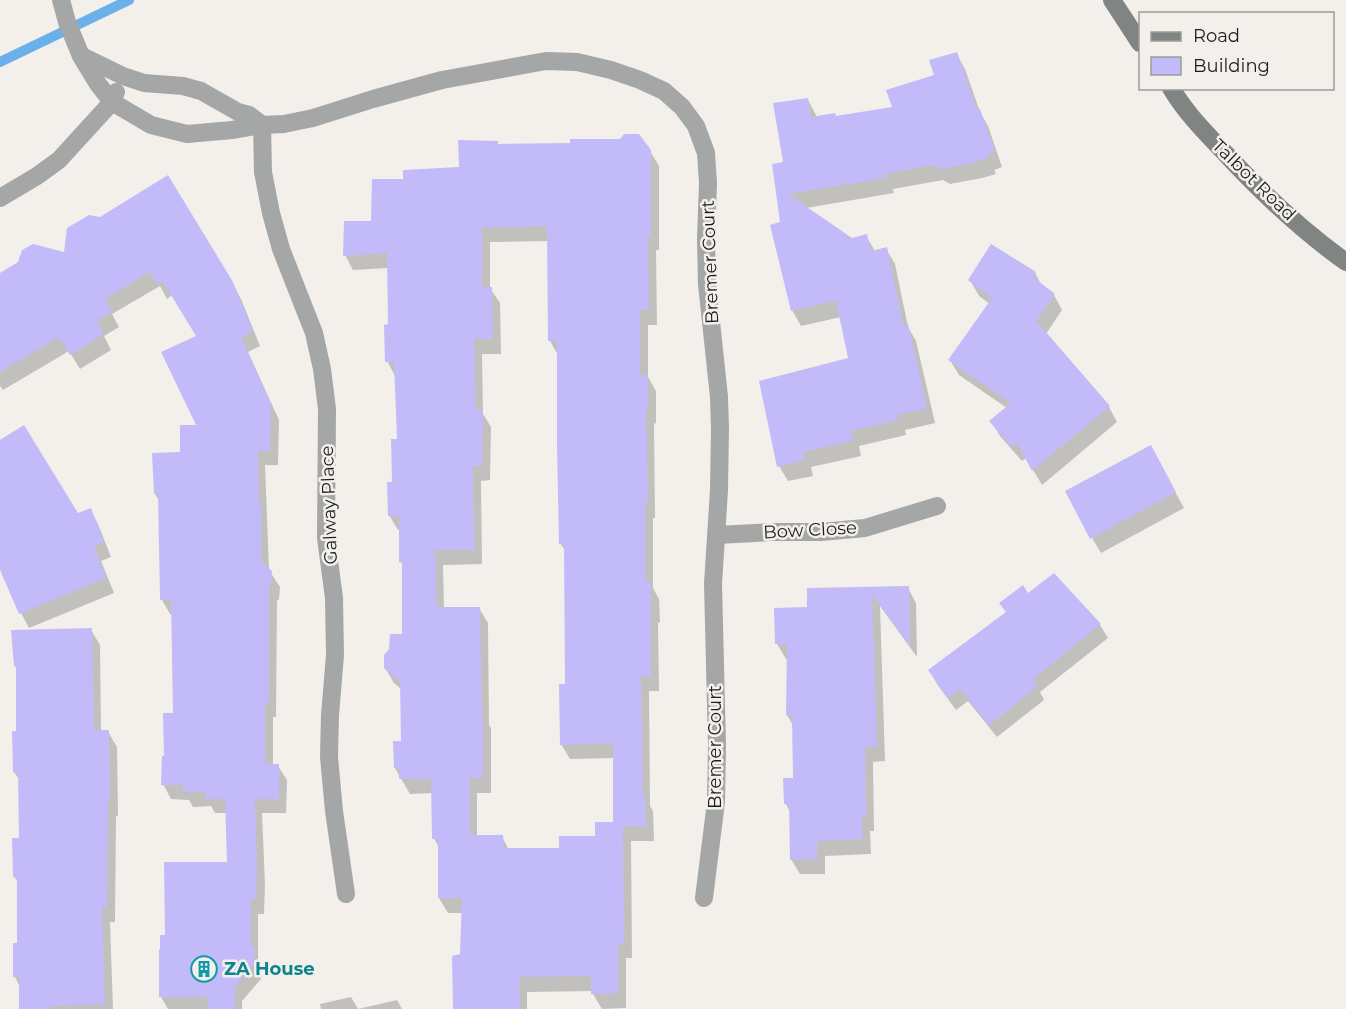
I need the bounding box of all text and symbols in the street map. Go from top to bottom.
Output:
legend [1139,12,1334,90]
text: Road [1193,25,1240,47]
text: Building [1193,55,1270,77]
street label: Talbot Road [1208,135,1300,225]
street label: Bremer Court [697,200,723,324]
street label: Galway Place [316,445,342,565]
street label: Bow Close [763,517,857,543]
street label: Bremer Court [704,685,726,809]
building icon: ZA House [189,954,219,984]
place label: ZA House [224,958,315,980]

